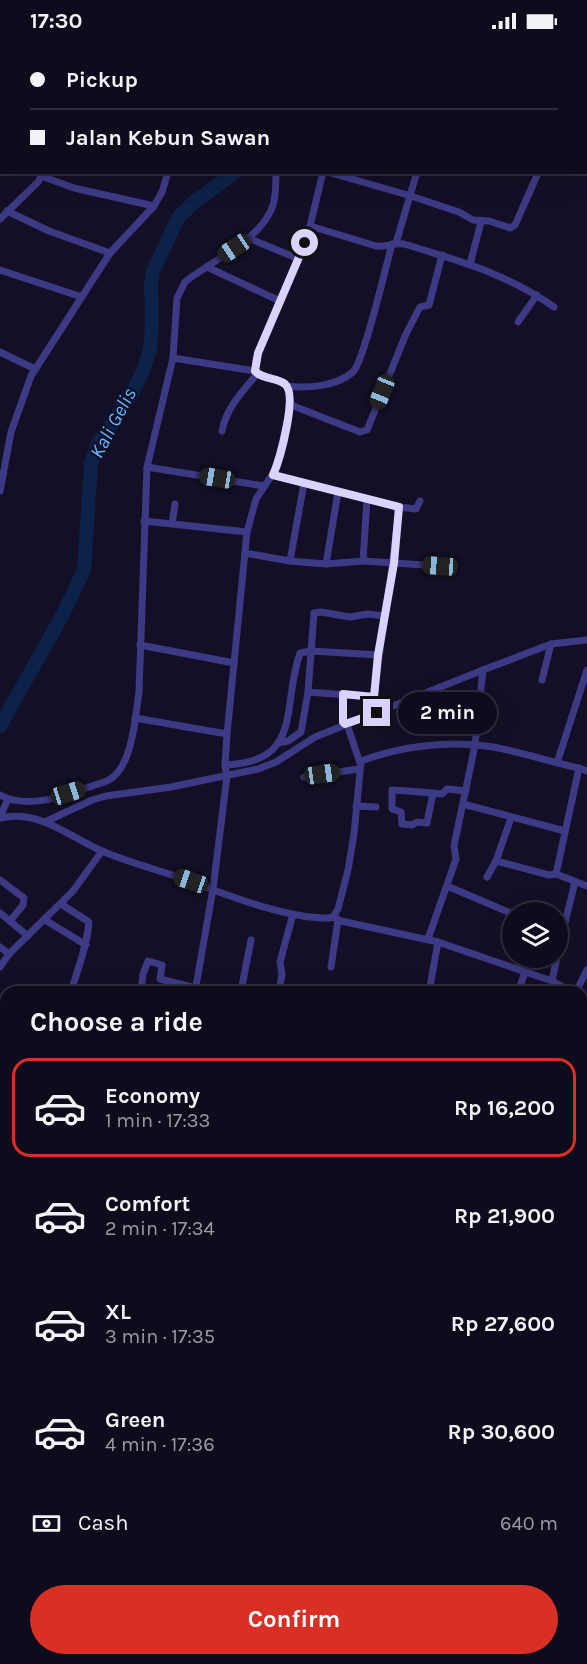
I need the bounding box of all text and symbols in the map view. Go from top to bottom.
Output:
text: 17:30 [30,8,82,34]
text: Pickup [66,67,138,93]
text: Jalan Kebun Sawan [66,125,270,151]
route start [291,229,318,256]
car [214,230,254,266]
car [367,372,397,412]
water label: Kali Gelis [85,384,141,462]
car [198,466,236,490]
car [421,556,459,576]
callout: 2 min [398,692,497,734]
route end [363,699,390,726]
text: 2 min [420,701,475,724]
car [303,763,341,785]
car [48,779,88,807]
car [171,867,211,895]
map controls [502,902,568,968]
button: layers [502,902,568,968]
text: Choose a ride [30,1006,203,1038]
icon: car [33,1081,87,1135]
text: Economy [105,1083,200,1109]
text: Rp 16,200 [454,1095,555,1121]
text: 1 min · 17:33 [105,1109,210,1132]
icon: car [33,1189,87,1243]
text: Comfort [105,1191,190,1217]
text: Rp 21,900 [454,1203,555,1229]
text: 2 min · 17:34 [105,1217,215,1240]
icon: car [33,1297,87,1351]
text: XL [105,1299,131,1325]
text: Rp 27,600 [451,1311,555,1337]
text: 3 min · 17:35 [105,1325,215,1348]
icon: car [33,1405,87,1459]
text: Green [105,1407,166,1433]
text: Rp 30,600 [448,1419,555,1445]
text: 4 min · 17:36 [105,1433,215,1456]
icon: cash [30,1507,63,1540]
text: Cash [78,1510,128,1536]
text: 640 m [500,1512,558,1535]
button: Confirm [30,1585,558,1654]

